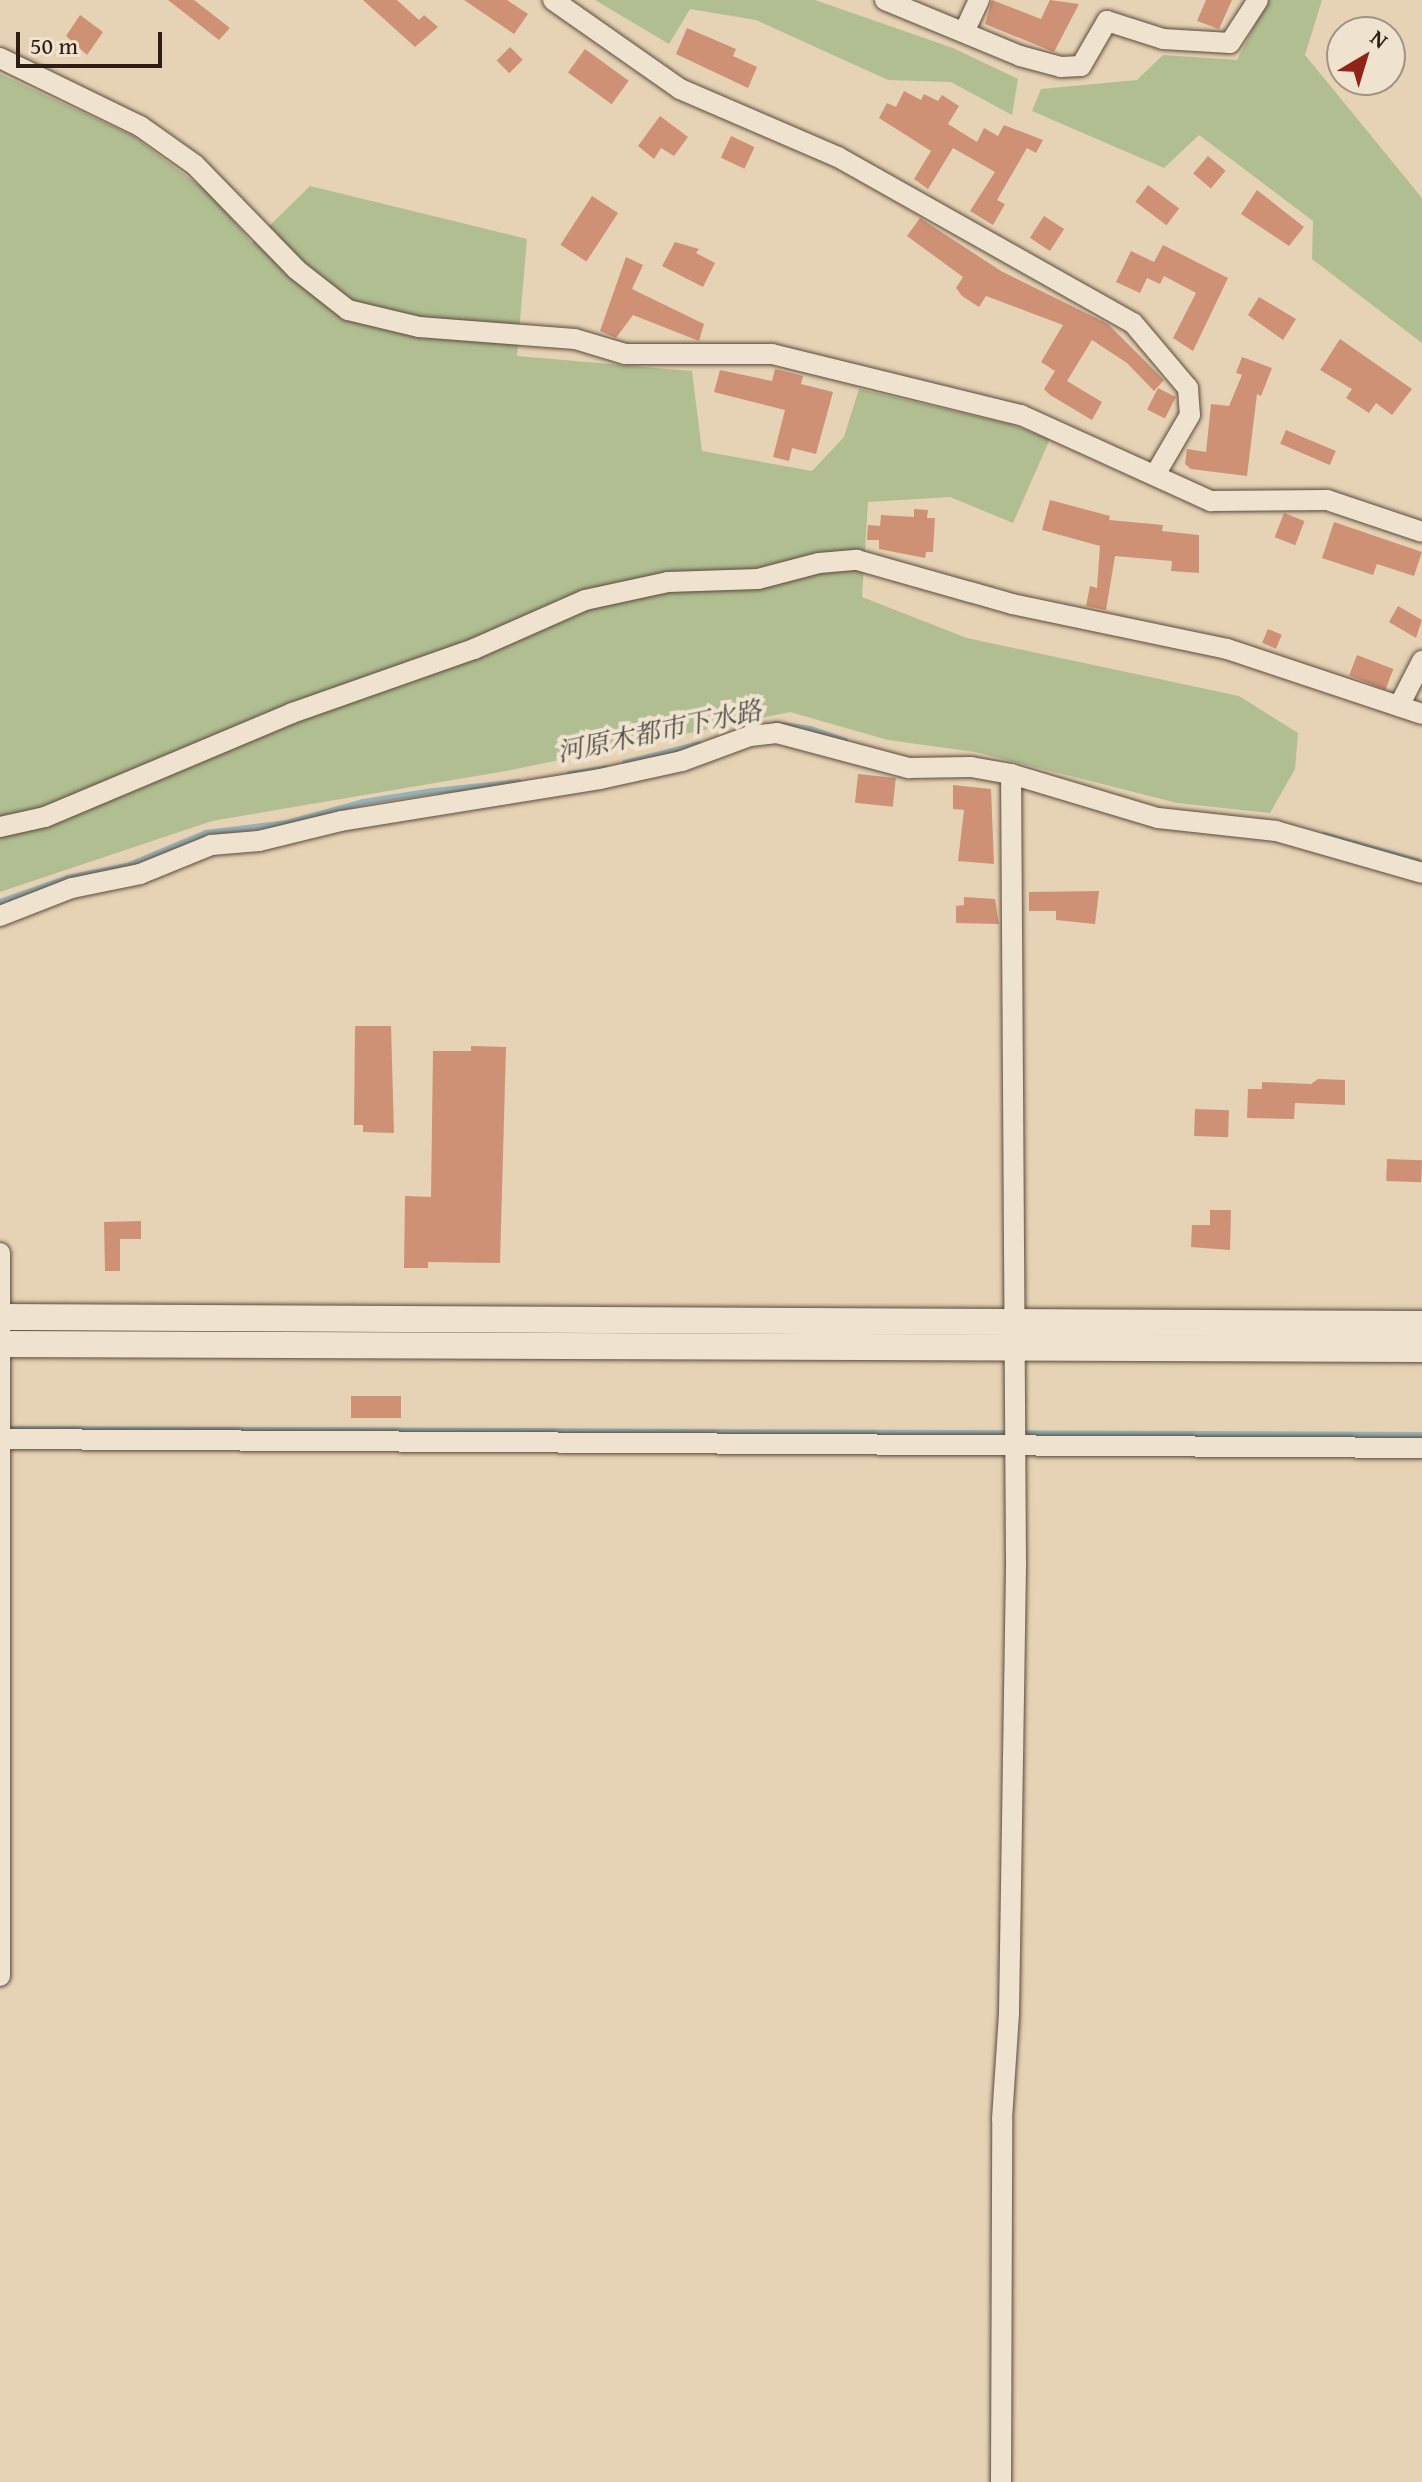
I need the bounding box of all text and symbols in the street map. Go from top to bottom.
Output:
scale bar [20,16,166,66]
north arrow [1326,16,1406,96]
text: N [1364,22,1395,56]
text: 50 m [30,28,78,63]
water label: 河原木都市下水路 [554,694,764,768]

